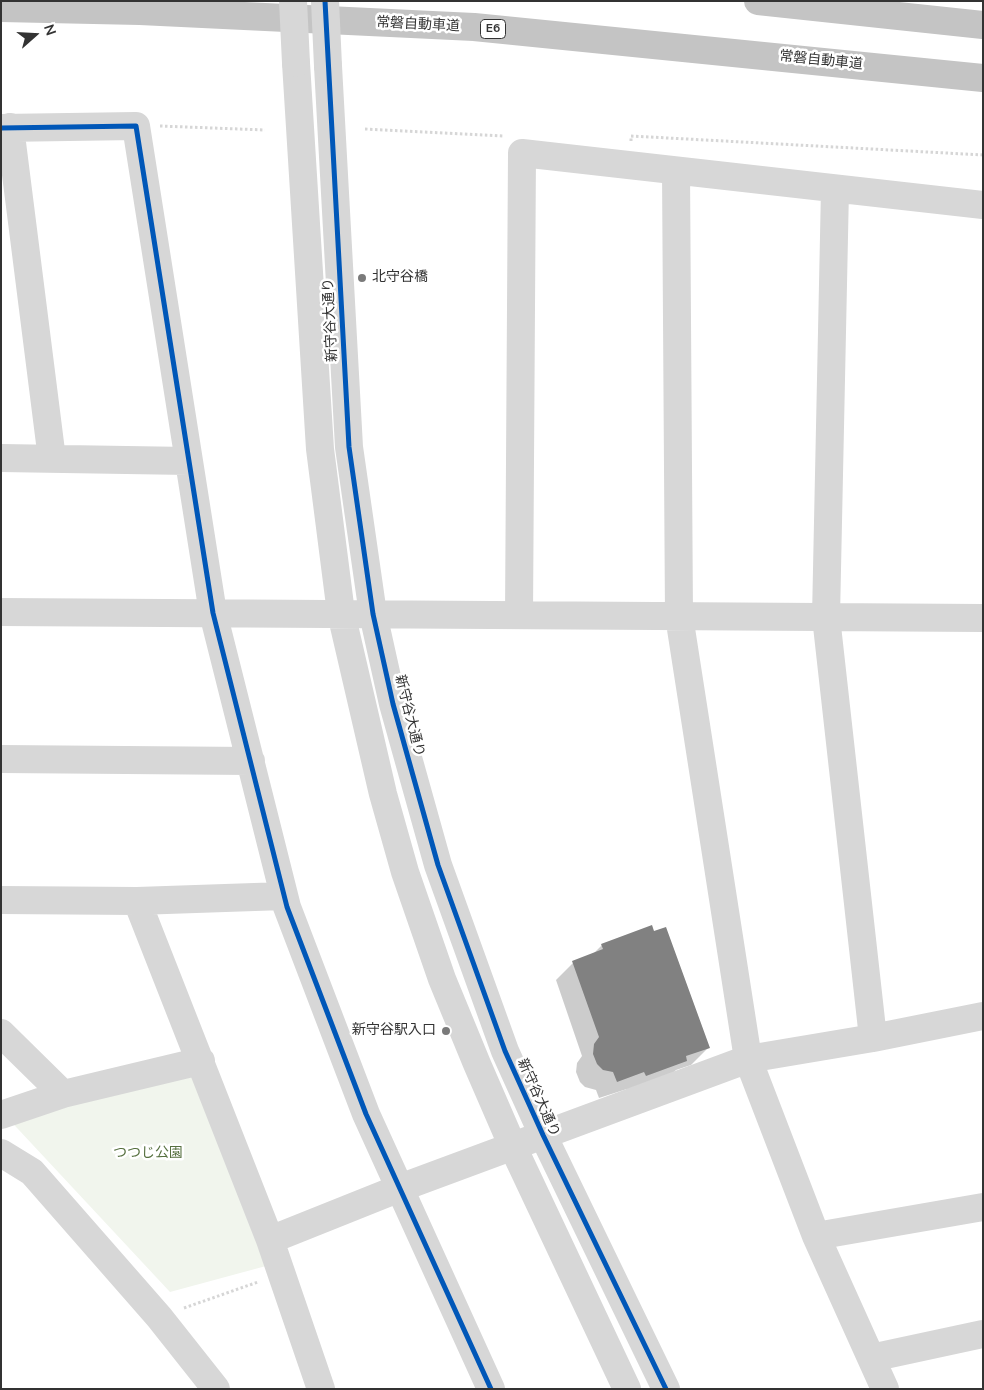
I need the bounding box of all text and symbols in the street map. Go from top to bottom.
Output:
north arrow [10,10,60,60]
street label: 常磐自動車道 [376,14,460,36]
road number: E6 [480,20,506,38]
text: N [39,22,60,38]
street label: 常磐自動車道 [778,48,864,74]
place label: 北守谷橋 [372,270,428,286]
marker: 北守谷橋 [356,272,368,284]
street label: 新守谷大通り [320,278,342,362]
street label: 新守谷大通り [391,673,427,759]
place label: 新守谷駅入口 [352,1023,436,1039]
marker: 新守谷駅入口 [440,1025,452,1037]
street label: 新守谷大通り [513,1056,563,1140]
park label: つつじ公園 [113,1146,183,1162]

